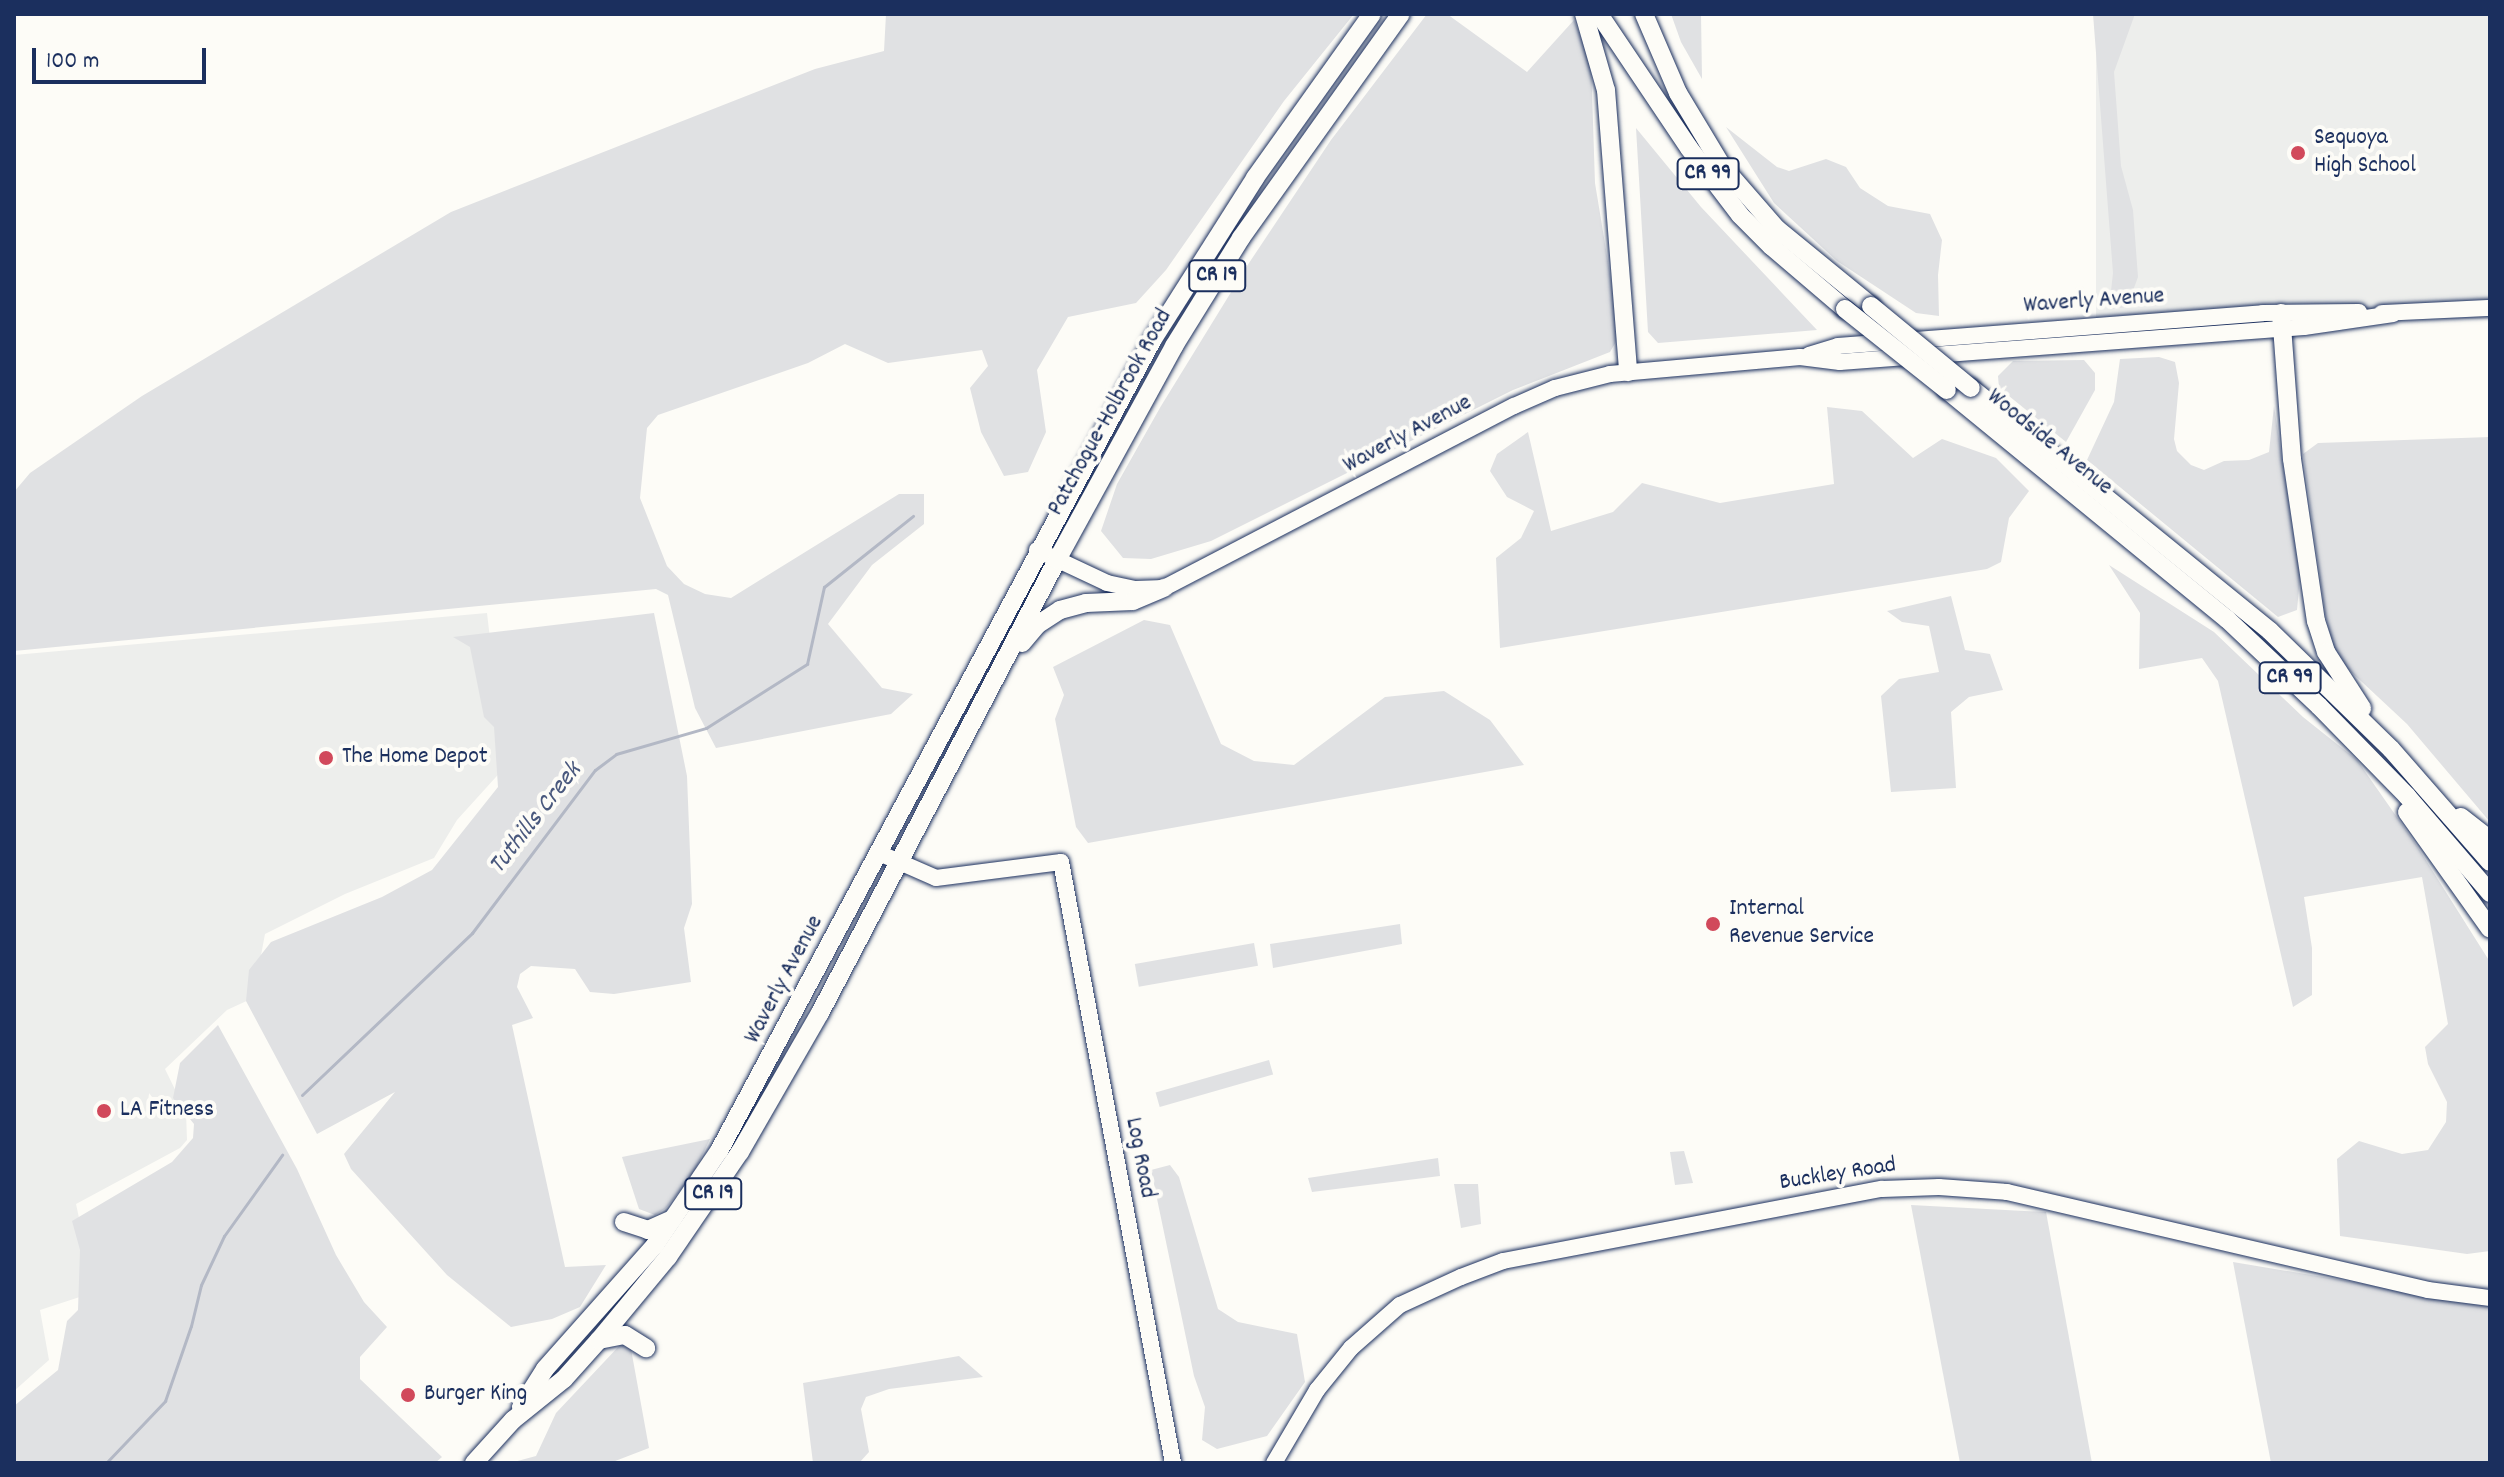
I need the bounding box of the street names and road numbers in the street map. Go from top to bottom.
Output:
road number: CR 99 [1676,156,1740,192]
road number: CR 19 [1187,258,1247,294]
street label: Waverly Avenue [2023,283,2165,321]
street label: Patchogue-Holbrook Road [1042,305,1180,521]
street label: Woodside Avenue [1980,383,2118,503]
street label: Waverly Avenue [1339,389,1477,481]
road number: CR 99 [2258,660,2322,696]
street label: Waverly Avenue [739,911,831,1049]
street label: Log Road [1117,1115,1161,1201]
street label: Buckley Road [1778,1152,1898,1198]
road number: CR 19 [683,1176,743,1212]

